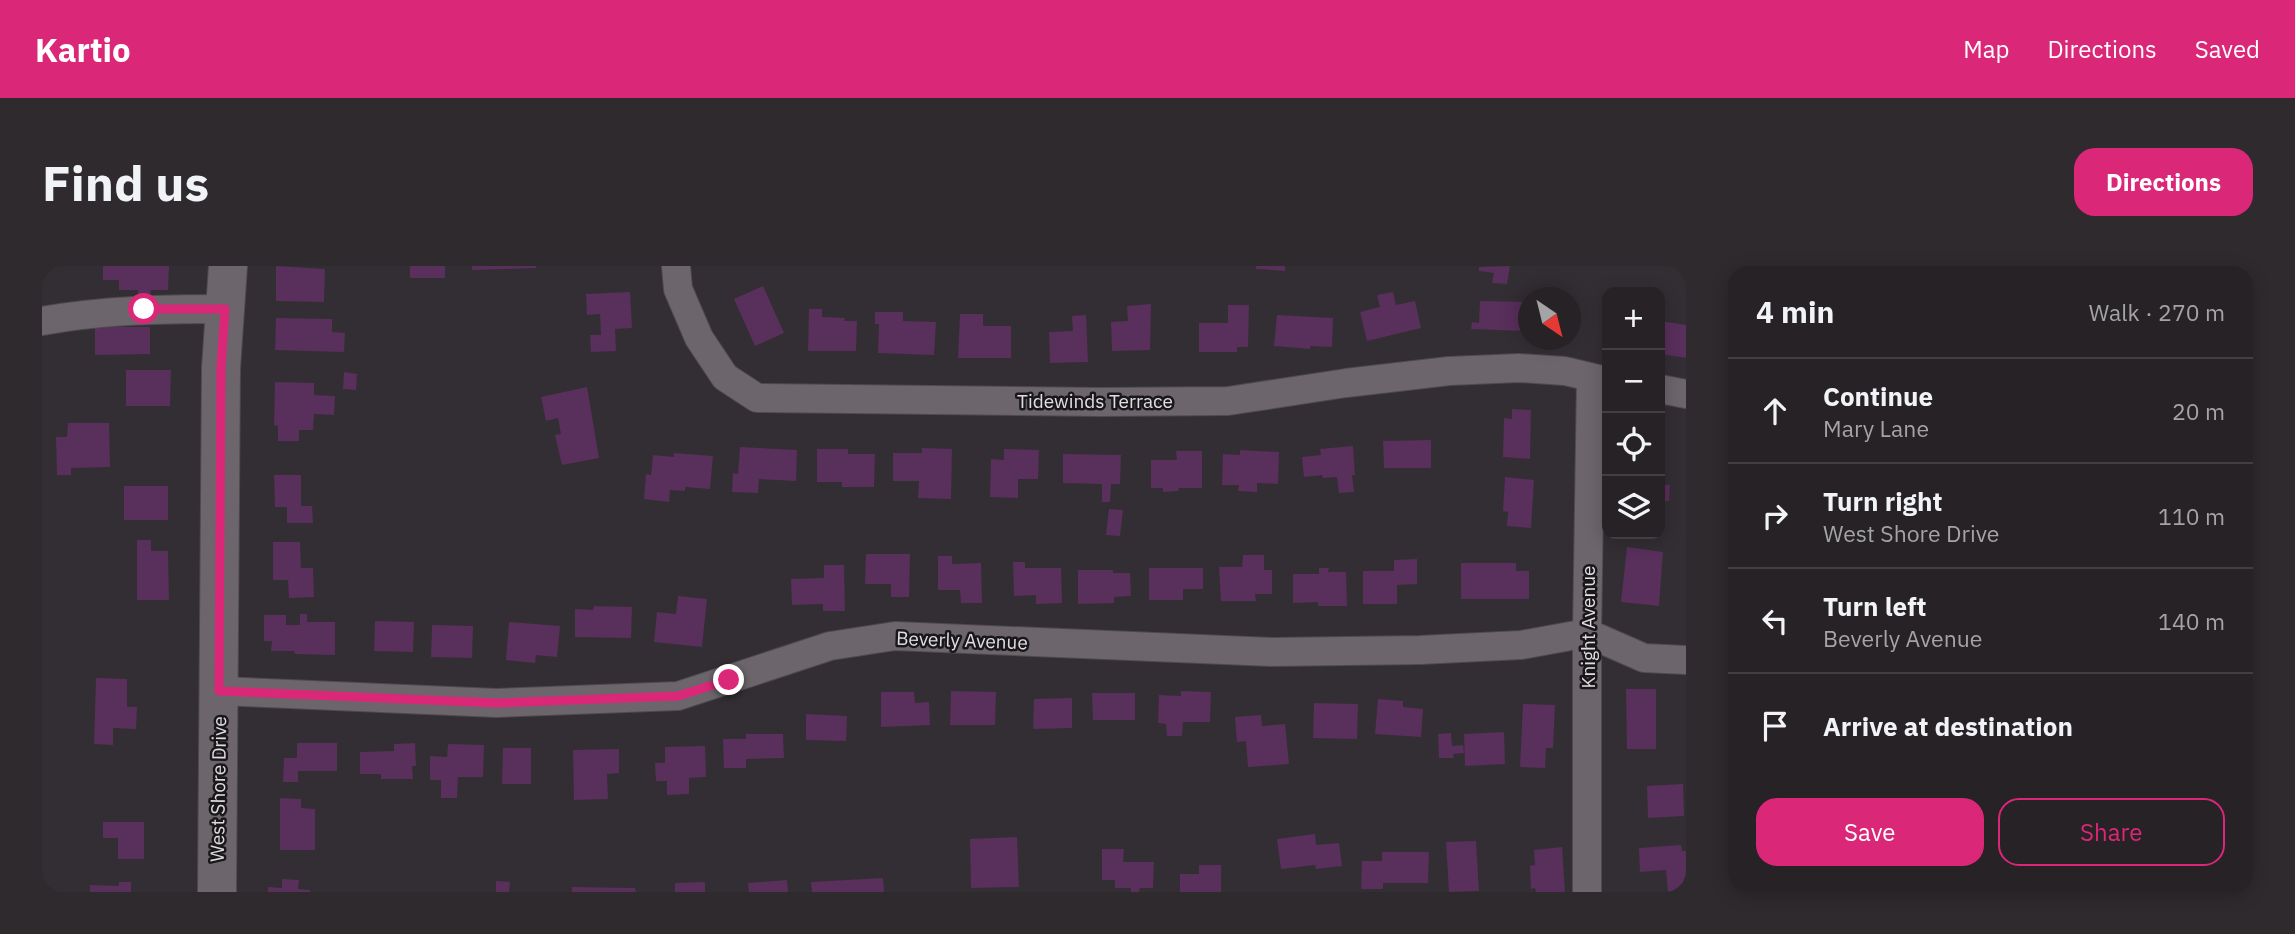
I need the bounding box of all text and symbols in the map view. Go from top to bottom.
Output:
text: Kartio [35,28,131,71]
text: Map [1963,33,2009,65]
text: Directions [2047,33,2157,65]
text: Saved [2195,33,2260,65]
button: Directions [2074,148,2253,216]
text: Find us [42,151,209,214]
north arrow [1518,287,1581,350]
map controls [1602,287,1665,539]
button: + [1602,287,1665,350]
text: 4 min [1756,292,1834,331]
route start [128,293,159,324]
text: Walk · 270 m [2089,297,2225,327]
button: − [1602,350,1665,413]
text: Continue [1823,379,1933,413]
street label: Tidewinds Terrace [1017,389,1173,413]
icon: ahead [1756,392,1794,430]
text: 20 m [2172,396,2225,426]
button: locate [1602,413,1665,476]
text: Mary Lane [1823,413,1929,443]
button: layers [1602,476,1665,539]
text: Turn right [1823,484,1942,518]
icon: right [1756,497,1794,535]
text: 110 m [2158,501,2225,531]
text: West Shore Drive [1823,518,1999,548]
street label: Knight Avenue [1576,566,1600,688]
text: Turn left [1823,589,1926,623]
icon: left [1756,602,1794,640]
text: 140 m [2158,606,2225,636]
text: Beverly Avenue [1823,623,1982,653]
street label: Beverly Avenue [896,626,1028,654]
route end [713,664,744,695]
icon: arrive [1756,707,1794,745]
text: Arrive at destination [1823,709,2073,743]
street label: West Shore Drive [205,716,231,862]
button: Save [1756,798,1984,866]
button: Share [1998,798,2225,866]

